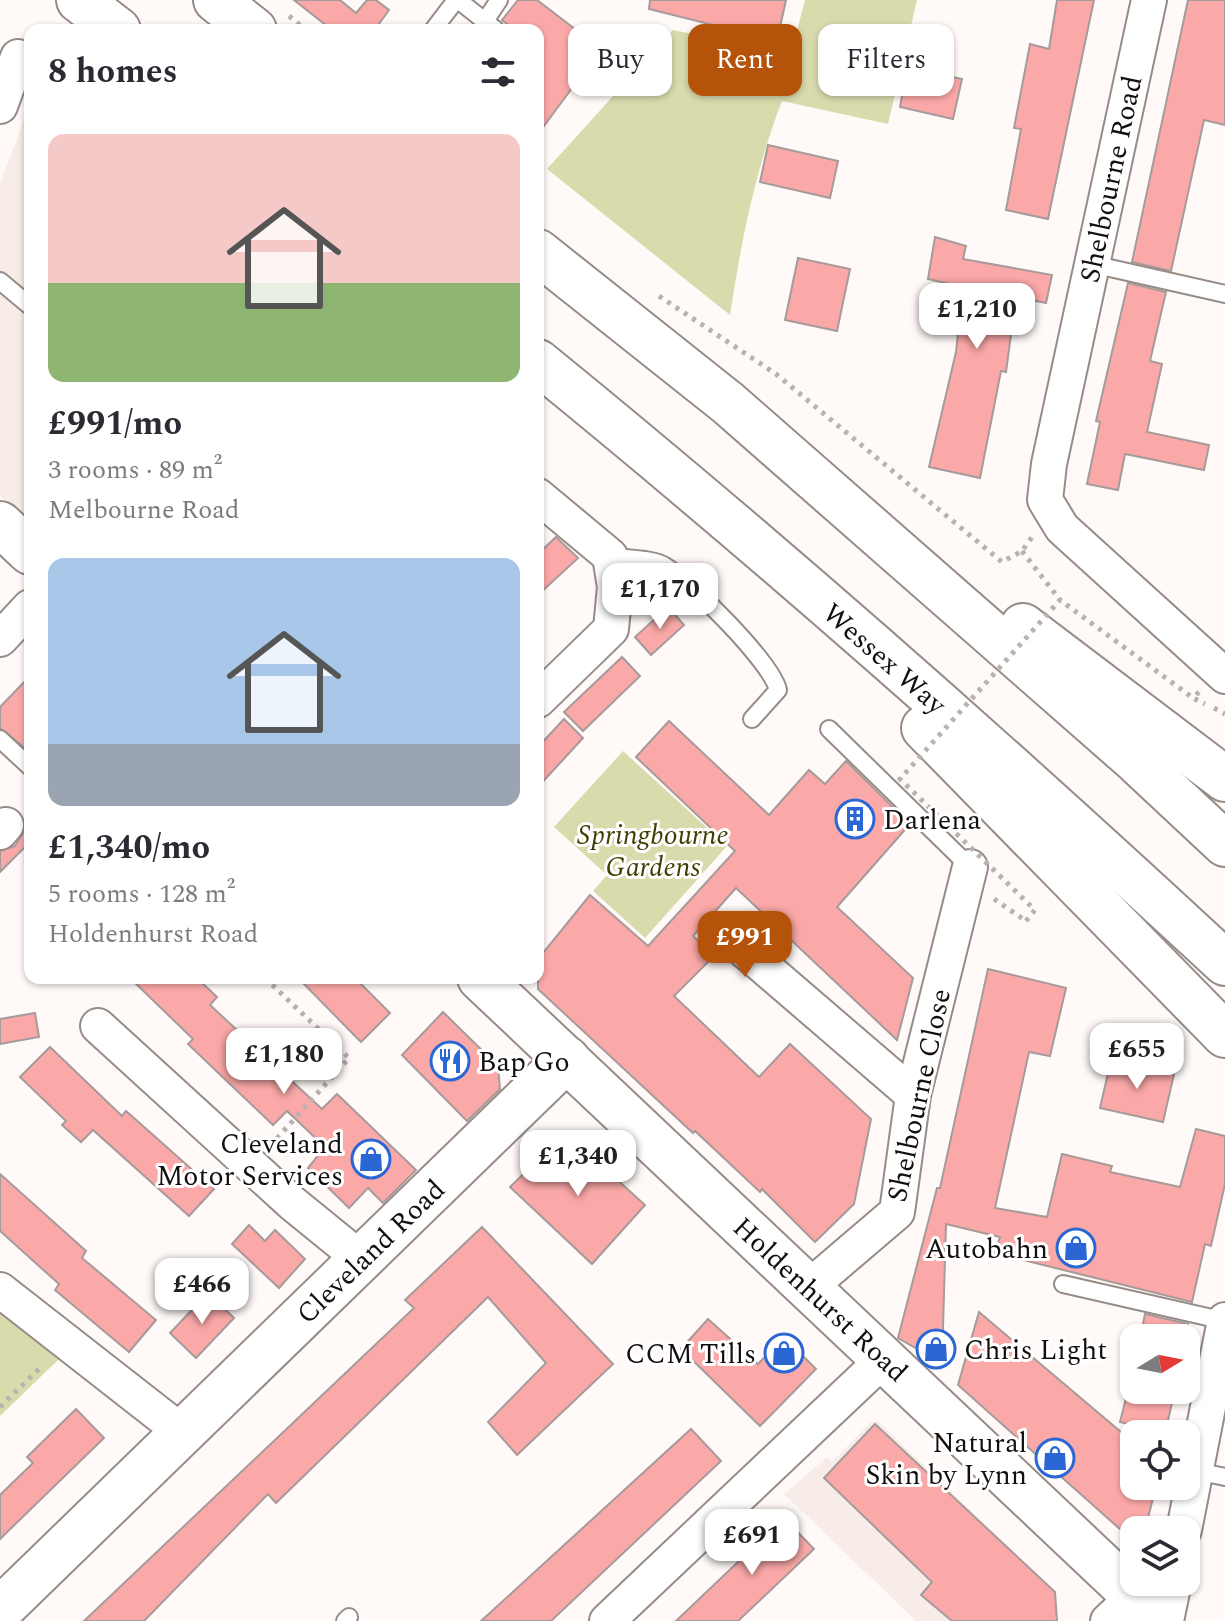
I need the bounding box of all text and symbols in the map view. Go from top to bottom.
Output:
chip: Buy [568,24,672,96]
chip: Rent [688,24,802,96]
chip: Filters [818,24,954,96]
text: 8 homes [48,46,178,98]
icon: filters [476,50,520,94]
street label: Shelbourne Road [1069,72,1154,287]
icon: home [212,186,356,330]
pin: £1,210 [912,283,1042,351]
text: £1,210 [937,289,1017,329]
text: £991/mo [48,398,182,450]
text: 3 rooms · 89 m² [48,450,222,490]
text: Melbourne Road [48,490,240,530]
pin: £1,170 [595,563,725,631]
text: £1,170 [620,569,700,609]
street label: Wessex Way [812,593,957,726]
icon: home [212,610,356,754]
building icon: Darlena [834,798,876,840]
place label: Darlena [883,799,981,842]
park label: Springbourne Gardens [577,814,729,889]
text: £1,340/mo [48,822,210,874]
text: 5 rooms · 128 m² [48,874,235,914]
pin: £991 [698,911,792,979]
text: Holdenhurst Road [48,914,258,954]
text: £991 [716,917,774,957]
street label: Shelbourne Close [876,985,963,1206]
pin: £655 [1090,1023,1184,1091]
pin: £1,180 [219,1028,349,1096]
text: £655 [1108,1029,1166,1069]
text: £1,180 [244,1034,324,1074]
restaurant icon: Bap Go [429,1040,471,1082]
place label: Bap Go [478,1041,570,1084]
place label: Cleveland Motor Services [157,1123,343,1198]
pin: £1,340 [513,1130,643,1198]
text: £1,340 [538,1136,618,1176]
shop icon: Cleveland Motor Services [350,1138,392,1180]
street label: Cleveland Road [287,1170,455,1335]
street label: Holdenhurst Road [722,1207,917,1393]
shop icon: Autobahn [1055,1227,1097,1269]
place label: Autobahn [925,1228,1048,1271]
pin: £466 [155,1258,249,1326]
text: £466 [173,1264,231,1304]
north arrow [1120,1324,1200,1404]
map controls [1120,1324,1200,1596]
shop icon: Chris Light [915,1328,957,1370]
place label: Chris Light [964,1329,1107,1372]
shop icon: CCM Tills [763,1332,805,1374]
place label: CCM Tills [625,1333,756,1376]
button: locate [1120,1420,1200,1500]
place label: Natural Skin by Lynn [865,1422,1027,1497]
shop icon: Natural Skin by Lynn [1034,1437,1076,1479]
pin: £691 [705,1509,799,1577]
text: £691 [723,1515,781,1555]
button: layers [1120,1516,1200,1596]

